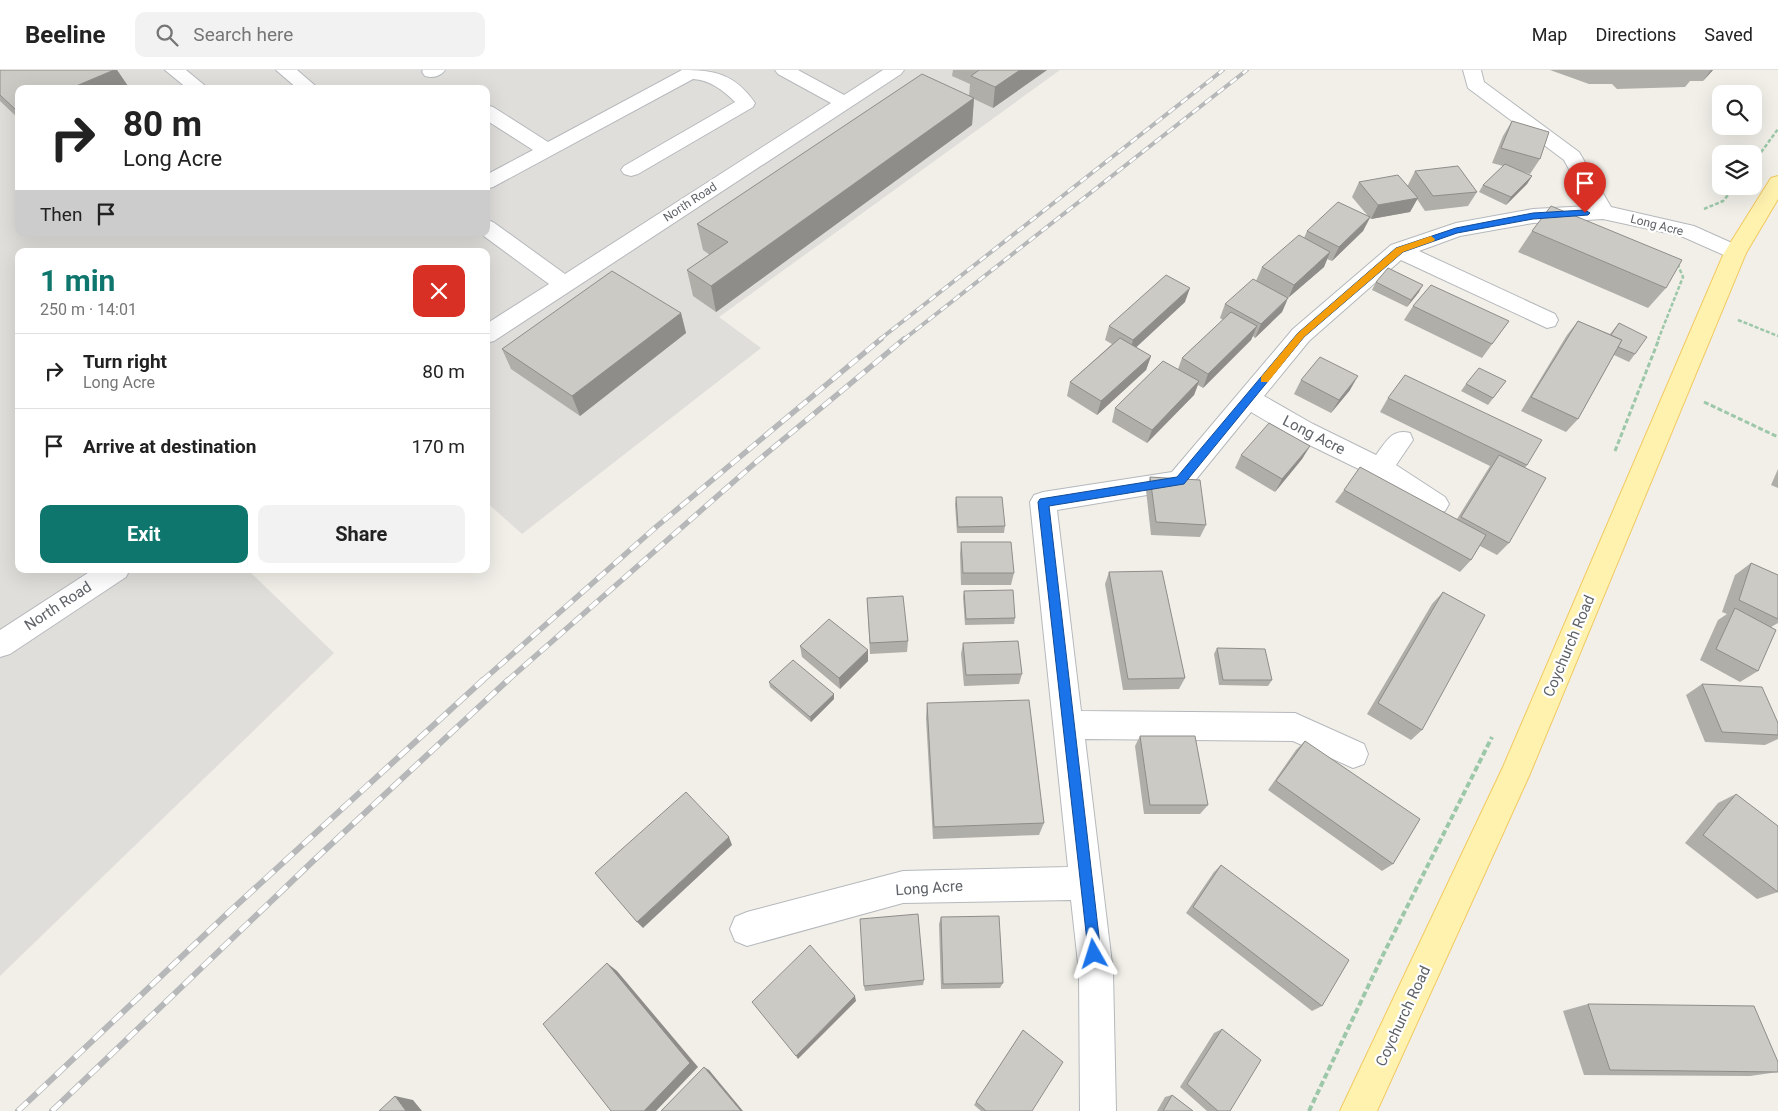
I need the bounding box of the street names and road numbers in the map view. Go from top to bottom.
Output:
street label: North Road [661,180,719,224]
street label: Long Acre [1629,212,1685,238]
street label: Long Acre [1280,412,1348,458]
street label: North Road [21,578,95,634]
street label: Coychurch Road [1539,592,1599,700]
street label: Long Acre [895,877,963,899]
street label: Coychurch Road [1372,963,1434,1069]

